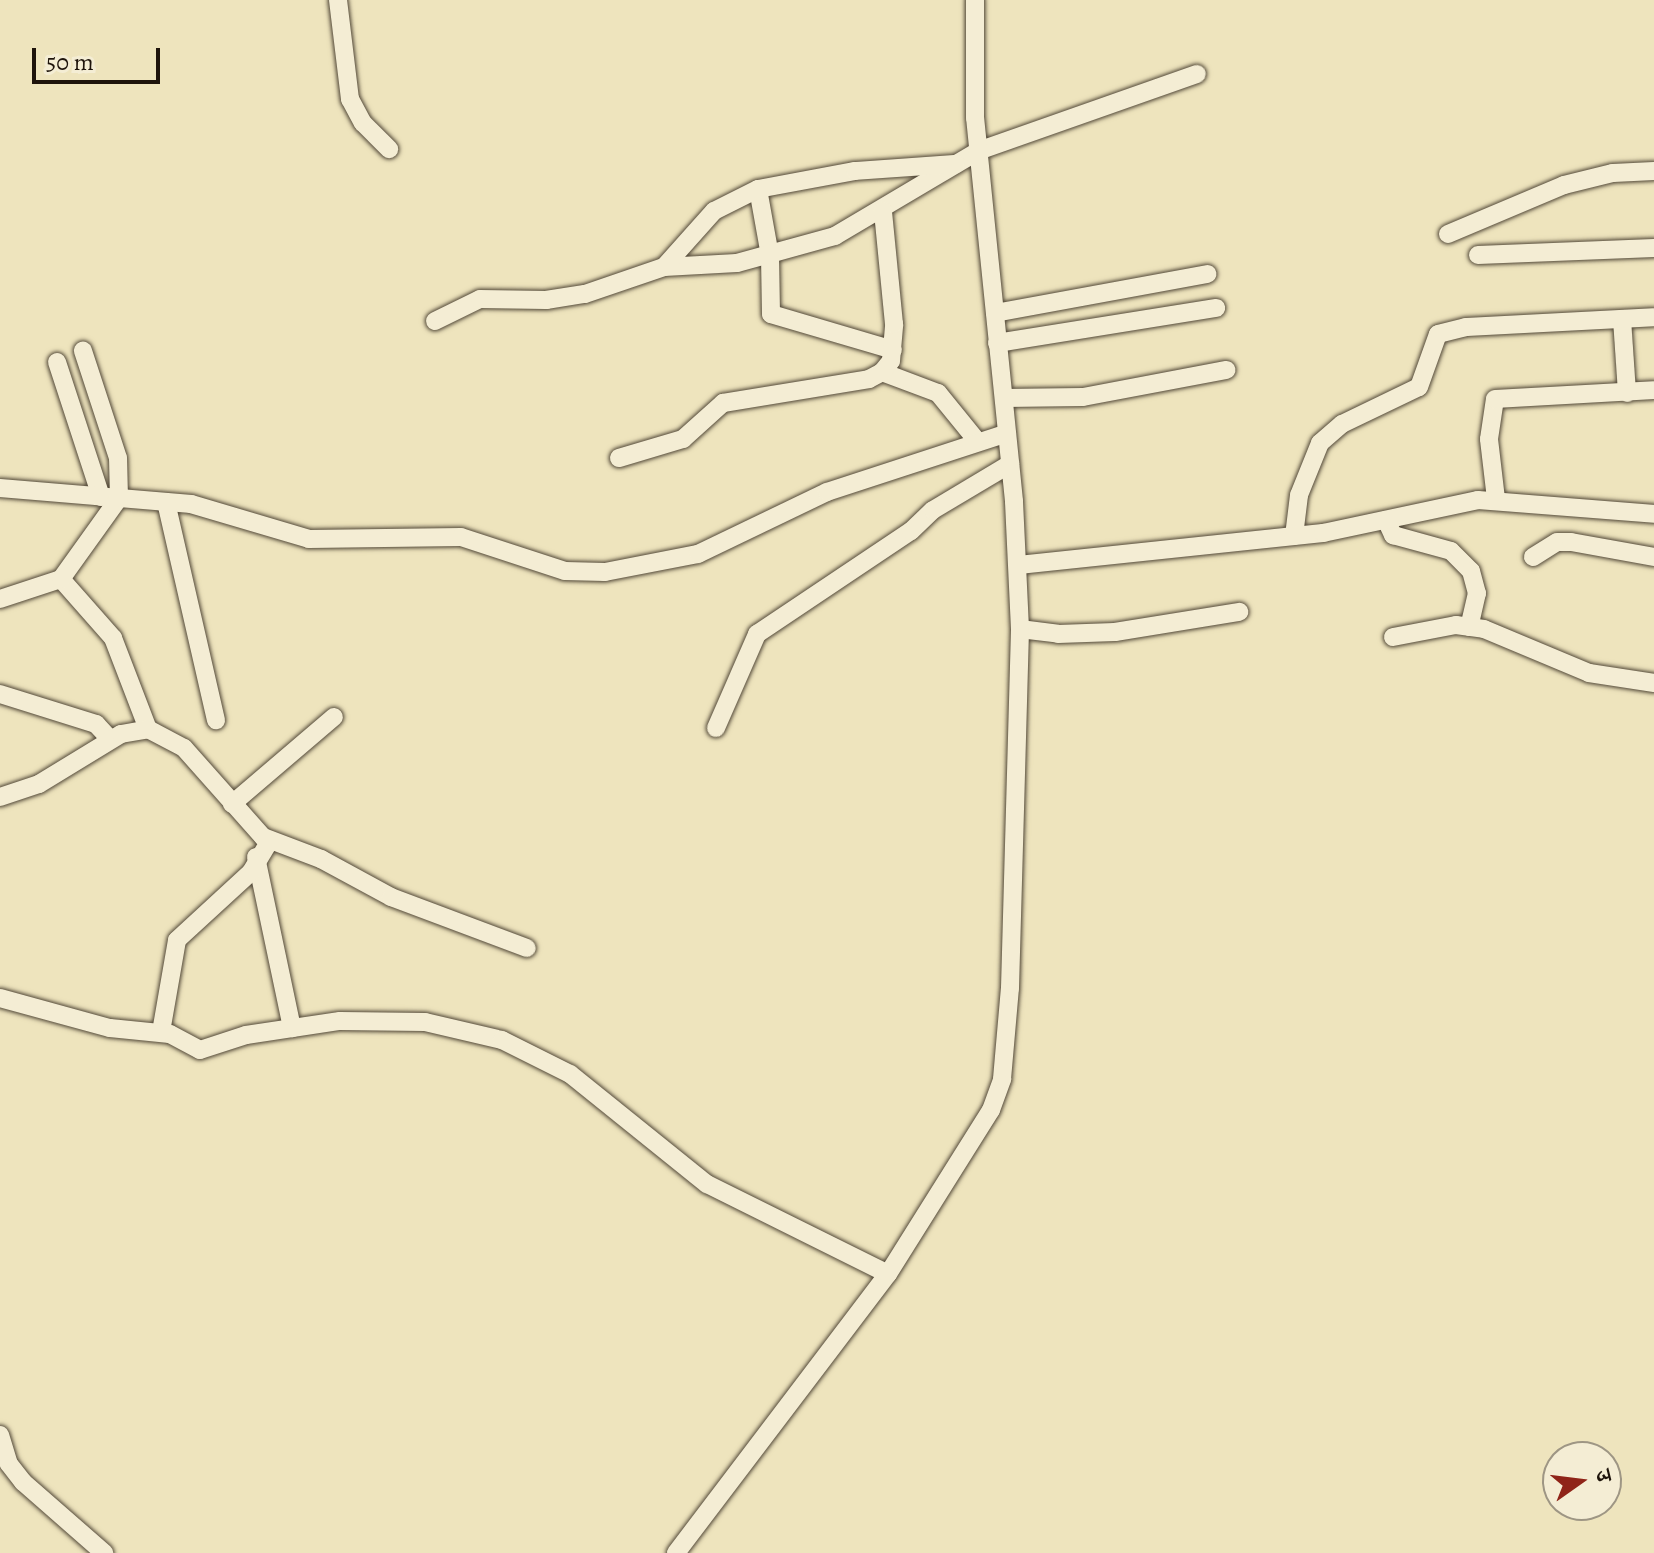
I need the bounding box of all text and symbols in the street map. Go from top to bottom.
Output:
scale bar [36,32,164,82]
text: 50 m [46,46,94,78]
north arrow [1542,1441,1622,1521]
text: उ [1587,1467,1619,1485]

